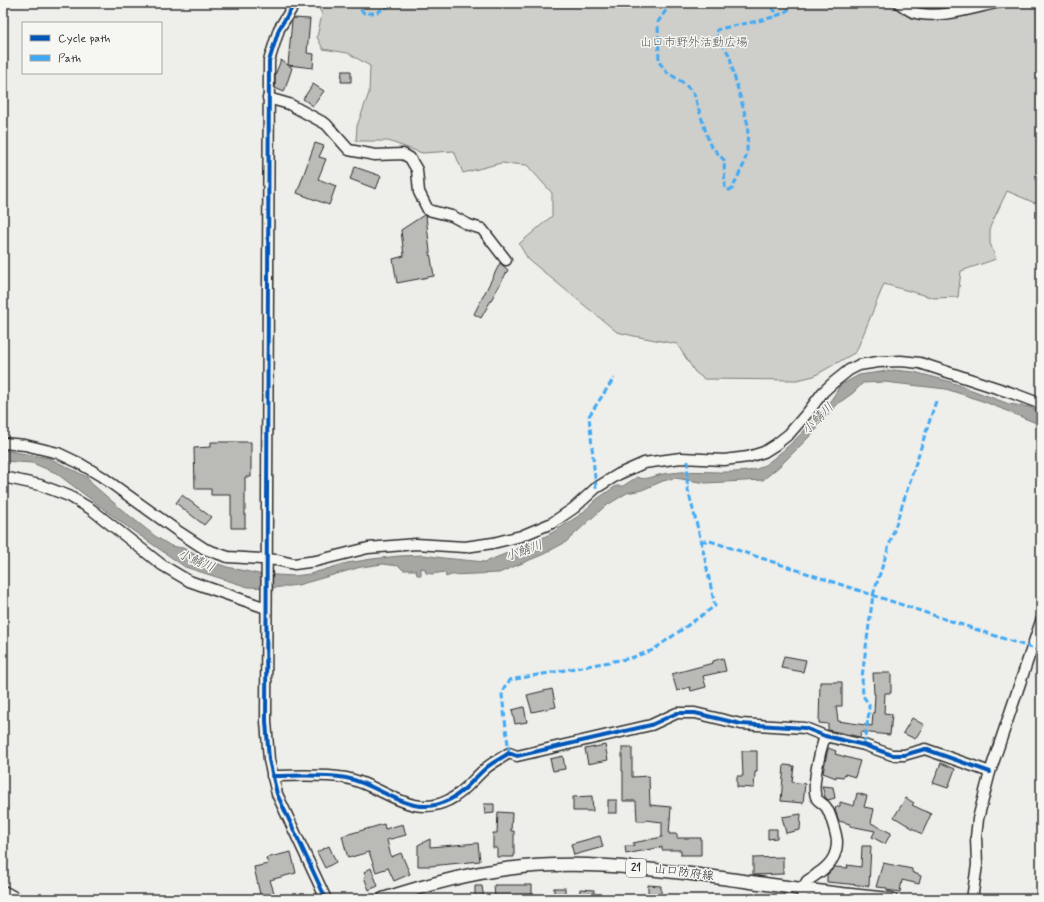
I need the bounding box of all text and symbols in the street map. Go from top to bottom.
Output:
legend [22,22,162,74]
text: Cycle path [58,31,110,47]
park label: 山口市野外活動広場 [640,35,748,51]
text: Path [58,51,81,67]
water label: 小鯖川 [798,399,838,439]
water label: 小鯖川 [503,537,545,565]
water label: 小鯖川 [175,546,217,576]
road number: 21 [626,859,646,877]
street label: 山口防府線 [653,861,715,885]

